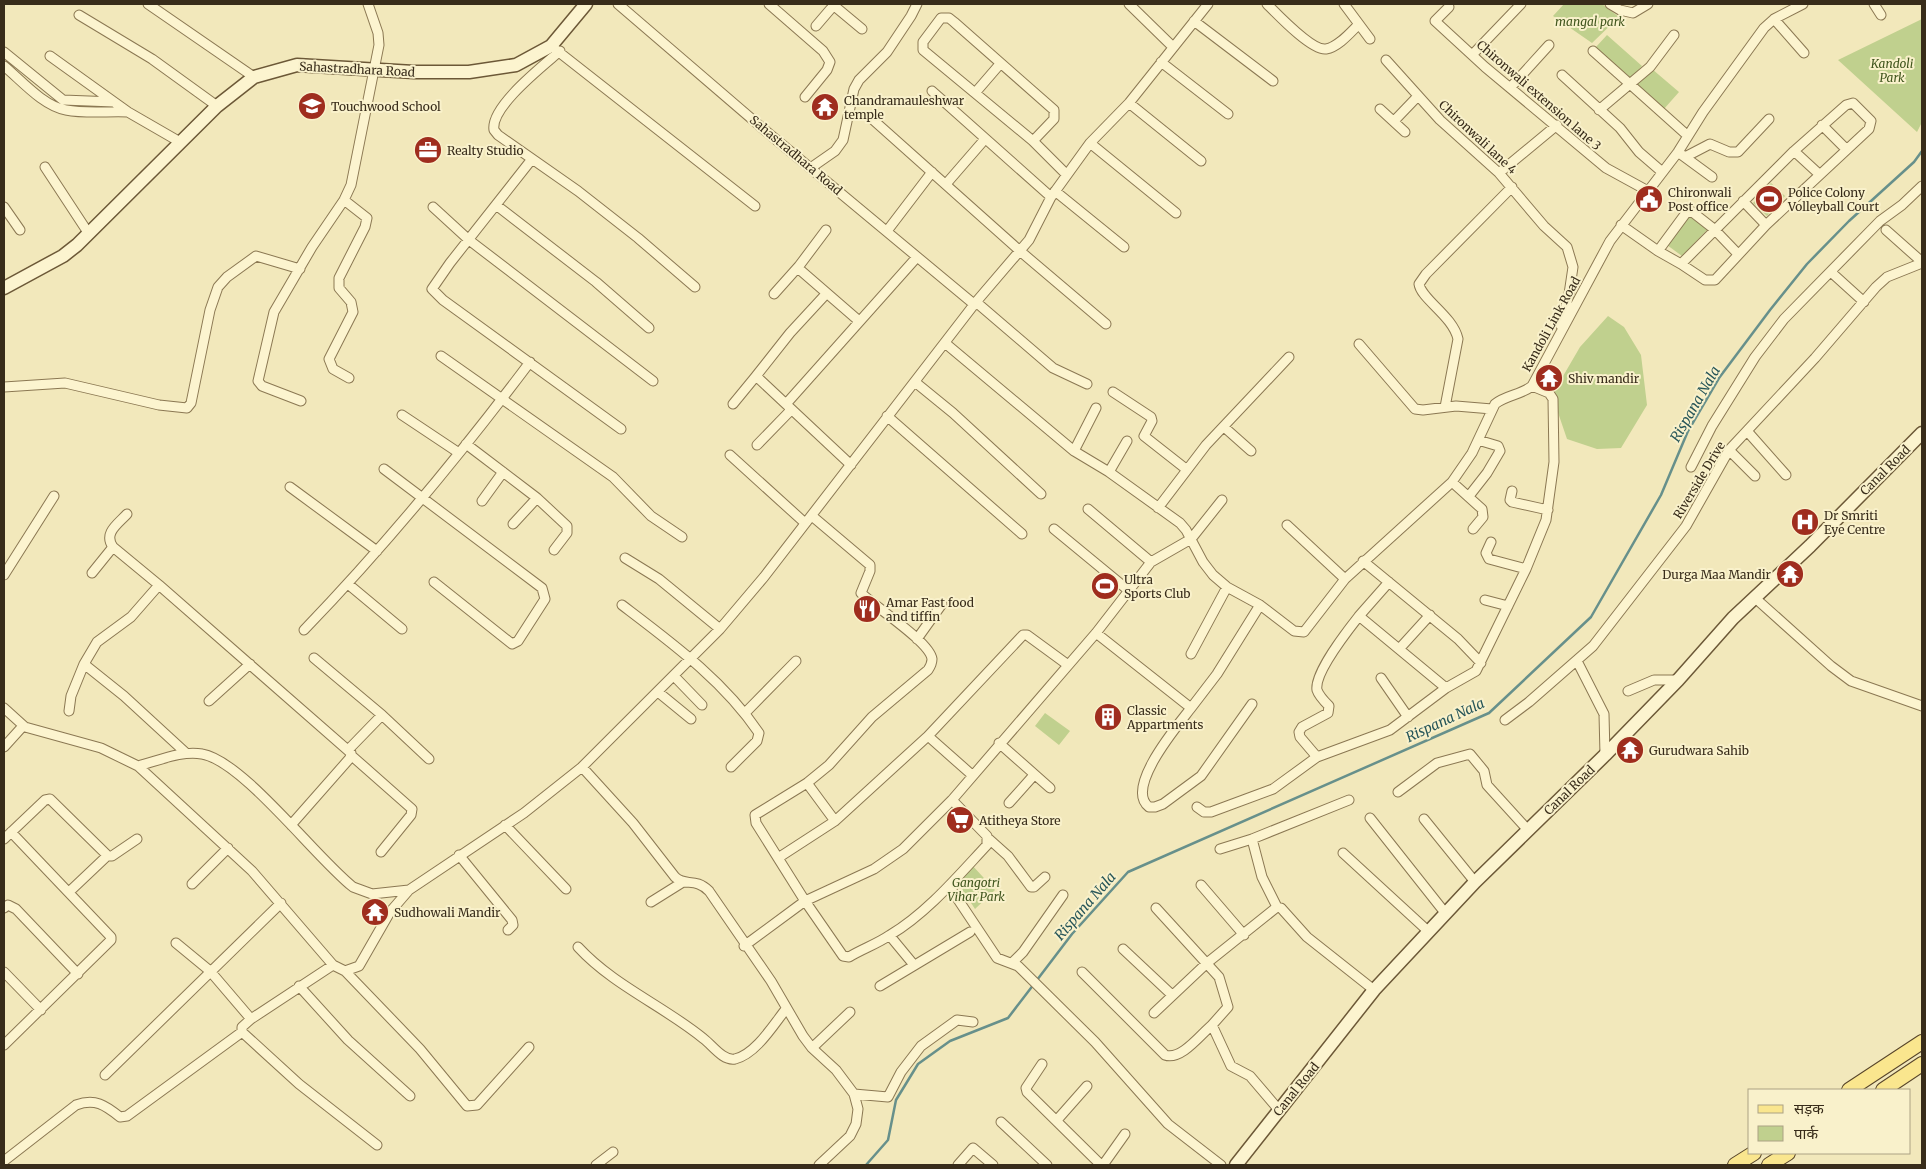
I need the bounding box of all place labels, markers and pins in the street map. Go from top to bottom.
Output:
school or university icon: Touchwood School [297,91,327,121]
temple icon: Chandramauleshwar temple [810,92,840,122]
place label: Chandramauleshwar temple [844,93,965,122]
place label: Touchwood School [331,99,441,114]
office icon: Realty Studio [413,135,443,165]
place label: Realty Studio [447,143,523,158]
public building icon: Chironwali Post office [1634,184,1664,214]
sports icon: Police Colony Volleyball Court [1754,184,1784,214]
place label: Chironwali Post office [1668,185,1732,214]
place label: Police Colony Volleyball Court [1787,185,1879,214]
temple icon: Shiv mandir [1534,363,1564,393]
place label: Shiv mandir [1568,371,1640,386]
hospital icon: Dr Smriti Eye Centre [1790,507,1820,537]
place label: Dr Smriti Eye Centre [1824,508,1885,537]
temple icon: Durga Maa Mandir [1775,559,1805,589]
place label: Durga Maa Mandir [1662,567,1772,582]
sports icon: Ultra Sports Club [1090,571,1120,601]
place label: Ultra Sports Club [1124,572,1190,601]
restaurant icon: Amar Fast food and tiffin [852,594,882,624]
place label: Amar Fast food and tiffin [885,595,974,624]
building icon: Classic Appartments [1093,702,1123,732]
place label: Classic Appartments [1126,703,1204,732]
temple icon: Gurudwara Sahib [1615,735,1645,765]
place label: Gurudwara Sahib [1649,743,1749,758]
supermarket icon: Atitheya Store [945,805,975,835]
place label: Atitheya Store [978,813,1061,828]
temple icon: Sudhowali Mandir [360,897,390,927]
place label: Sudhowali Mandir [394,905,501,920]

